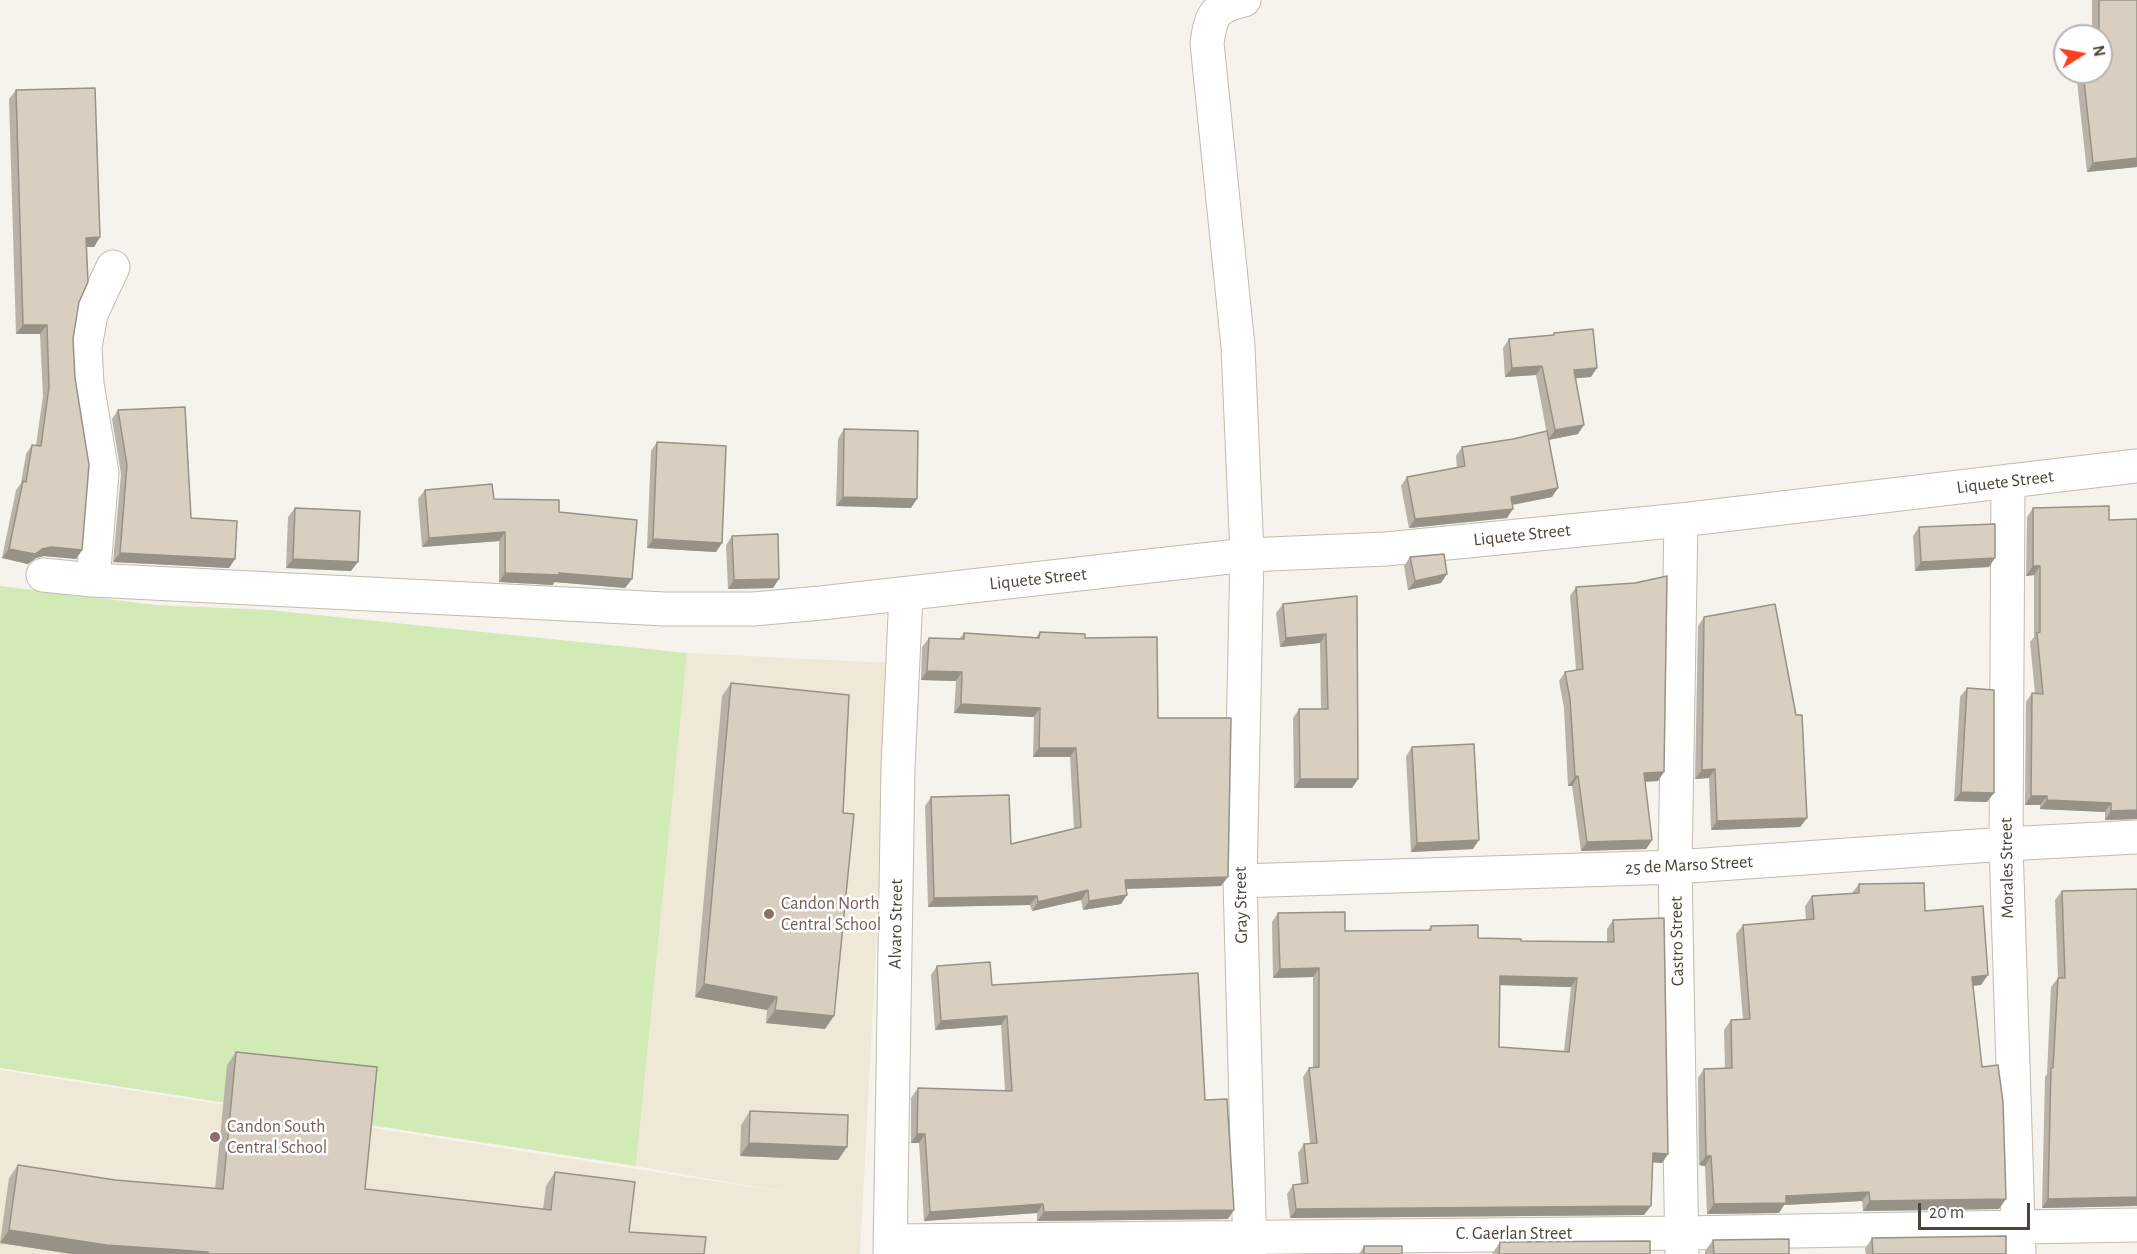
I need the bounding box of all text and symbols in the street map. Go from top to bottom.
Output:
north arrow [2053,24,2113,84]
text: N [2090,44,2108,58]
street label: Liquete Street [1955,465,2055,499]
street label: Liquete Street [1472,519,1572,551]
street label: Liquete Street [988,563,1088,595]
street label: Morales Street [1995,817,2019,919]
street label: 25 de Marso Street [1624,851,1754,879]
street label: Gray Street [1230,866,1252,944]
street label: Alvaro Street [884,879,908,969]
place label: Candon North Central School [781,893,881,936]
street label: Castro Street [1665,896,1689,986]
marker: Candon North Central School [762,907,776,921]
place label: Candon South Central School [227,1116,327,1158]
marker: Candon South Central School [208,1130,222,1144]
scale bar [1921,1191,2034,1229]
text: 20 m [1929,1204,1964,1222]
street label: C. Gaerlan Street [1456,1223,1572,1245]

